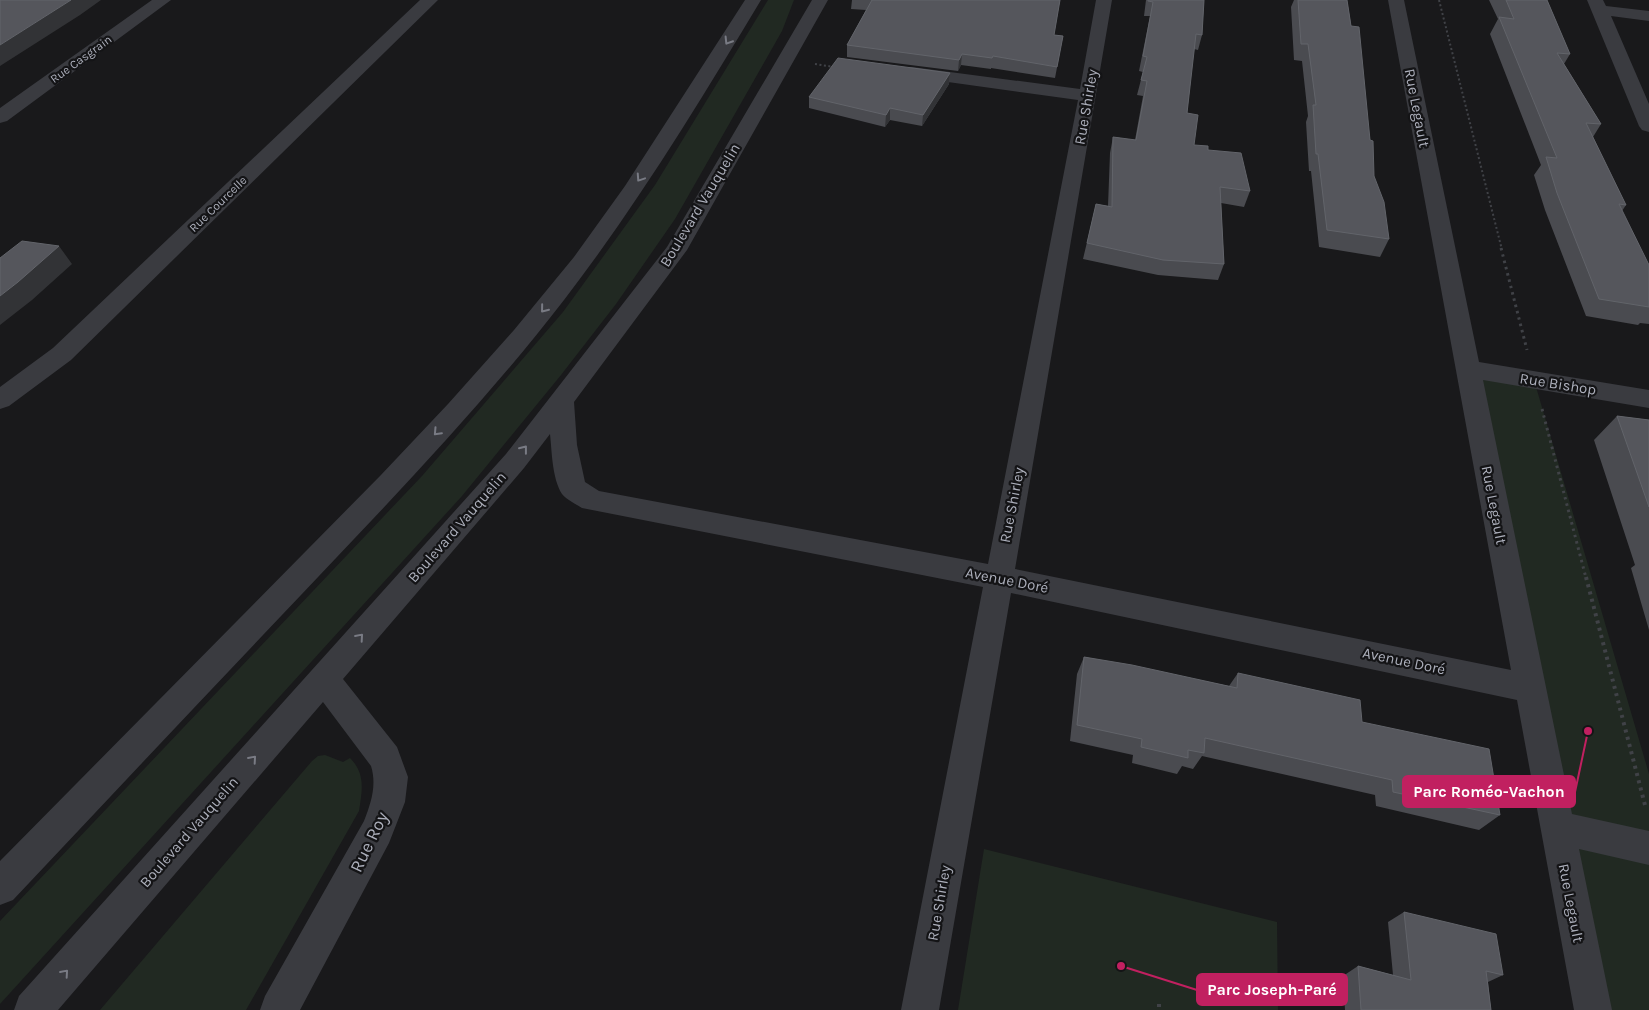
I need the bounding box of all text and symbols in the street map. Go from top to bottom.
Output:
street label: Rue Casgrain [48,32,114,86]
one-way arrow [724,36,734,45]
street label: Rue Legault [1401,67,1434,149]
street label: Rue Shirley [1071,68,1102,146]
street label: Boulevard Vauquelin [656,140,744,270]
street label: Rue Courcelle [186,173,250,235]
one-way arrow [637,173,647,182]
one-way arrow [541,304,550,313]
street label: Rue Bishop [1518,369,1598,399]
one-way arrow [434,426,443,435]
one-way arrow [519,446,527,455]
street label: Rue Legault [1478,464,1511,546]
street label: Rue Shirley [996,466,1028,544]
street label: Boulevard Vauquelin [404,468,510,586]
street label: Avenue Doré [964,563,1050,597]
one-way arrow [354,634,363,643]
street label: Avenue Doré [1361,643,1447,679]
one-way arrow [247,756,256,765]
street label: Boulevard Vauquelin [136,773,242,891]
callout: Parc Roméo-Vachon [1403,776,1575,807]
text: Parc Roméo-Vachon [1413,782,1565,801]
street label: Rue Roy [345,808,393,876]
street label: Rue Legault [1555,862,1588,944]
street label: Rue Shirley [924,864,955,942]
one-way arrow [59,970,68,979]
callout: Parc Joseph-Paré [1197,974,1347,1005]
text: Parc Joseph-Paré [1207,980,1337,999]

